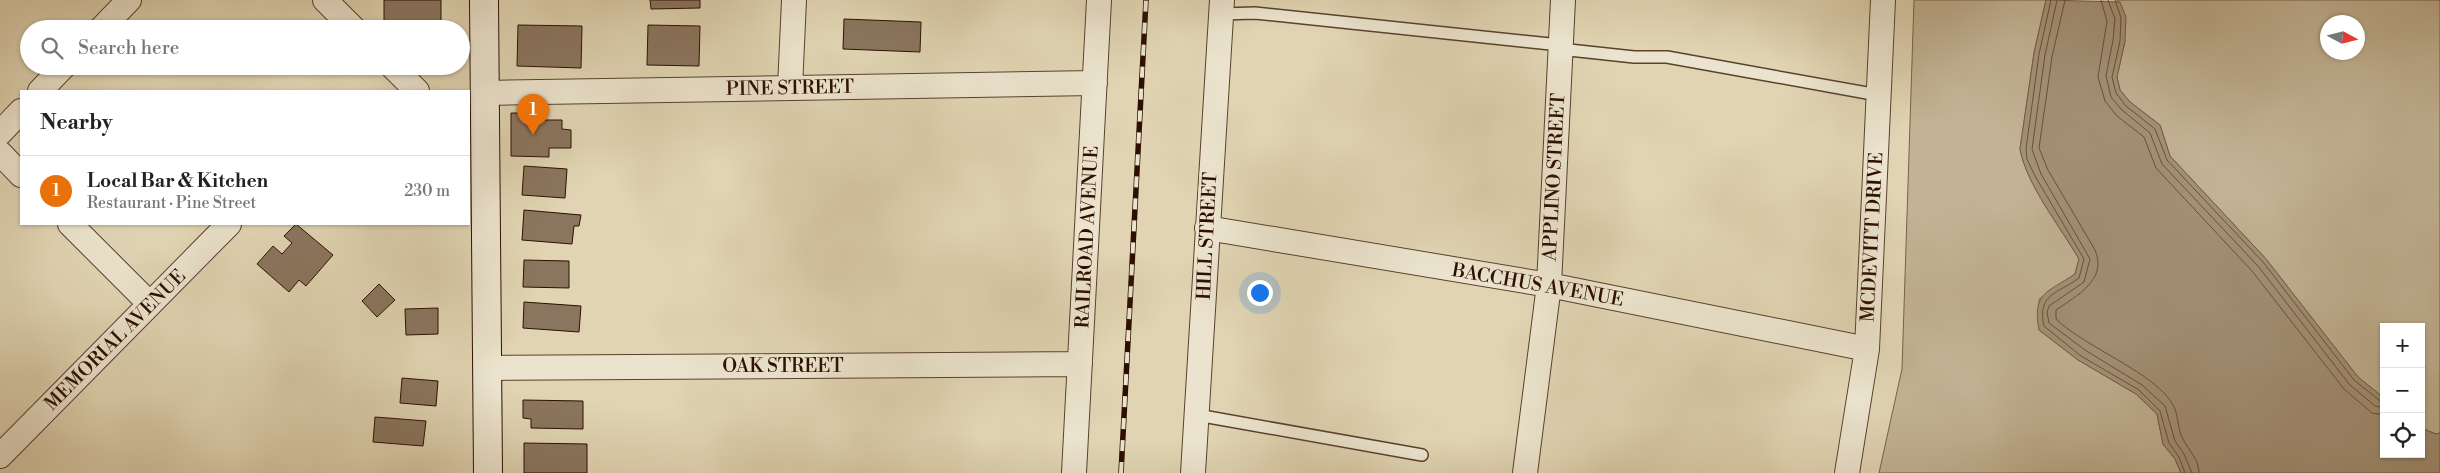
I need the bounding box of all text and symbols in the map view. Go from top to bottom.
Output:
north arrow [2320,15,2365,60]
search box [20,20,470,75]
icon: search [38,34,66,62]
text: Search here [78,36,179,60]
street label: PINE STREET [726,75,854,101]
street label: APPLINO STREET [1538,92,1570,263]
pin: 1 [517,94,549,135]
text: Nearby [40,110,113,136]
street label: RAILROAD AVENUE [1070,145,1104,329]
street label: MCDEVITT DRIVE [1856,151,1888,323]
text: Local Bar & Kitchen [87,169,268,193]
street label: HILL STREET [1192,171,1222,301]
text: 1 [52,181,60,201]
text: 230 m [404,181,450,201]
text: Restaurant · Pine Street [87,193,256,213]
street label: BACCHUS AVENUE [1449,258,1626,312]
street label: MEMORIAL AVENUE [39,264,191,416]
your location [1247,280,1273,306]
map controls [2380,323,2425,458]
button: + [2380,323,2425,368]
street label: OAK STREET [722,354,844,378]
button: − [2380,368,2425,413]
button: locate [2380,413,2425,458]

